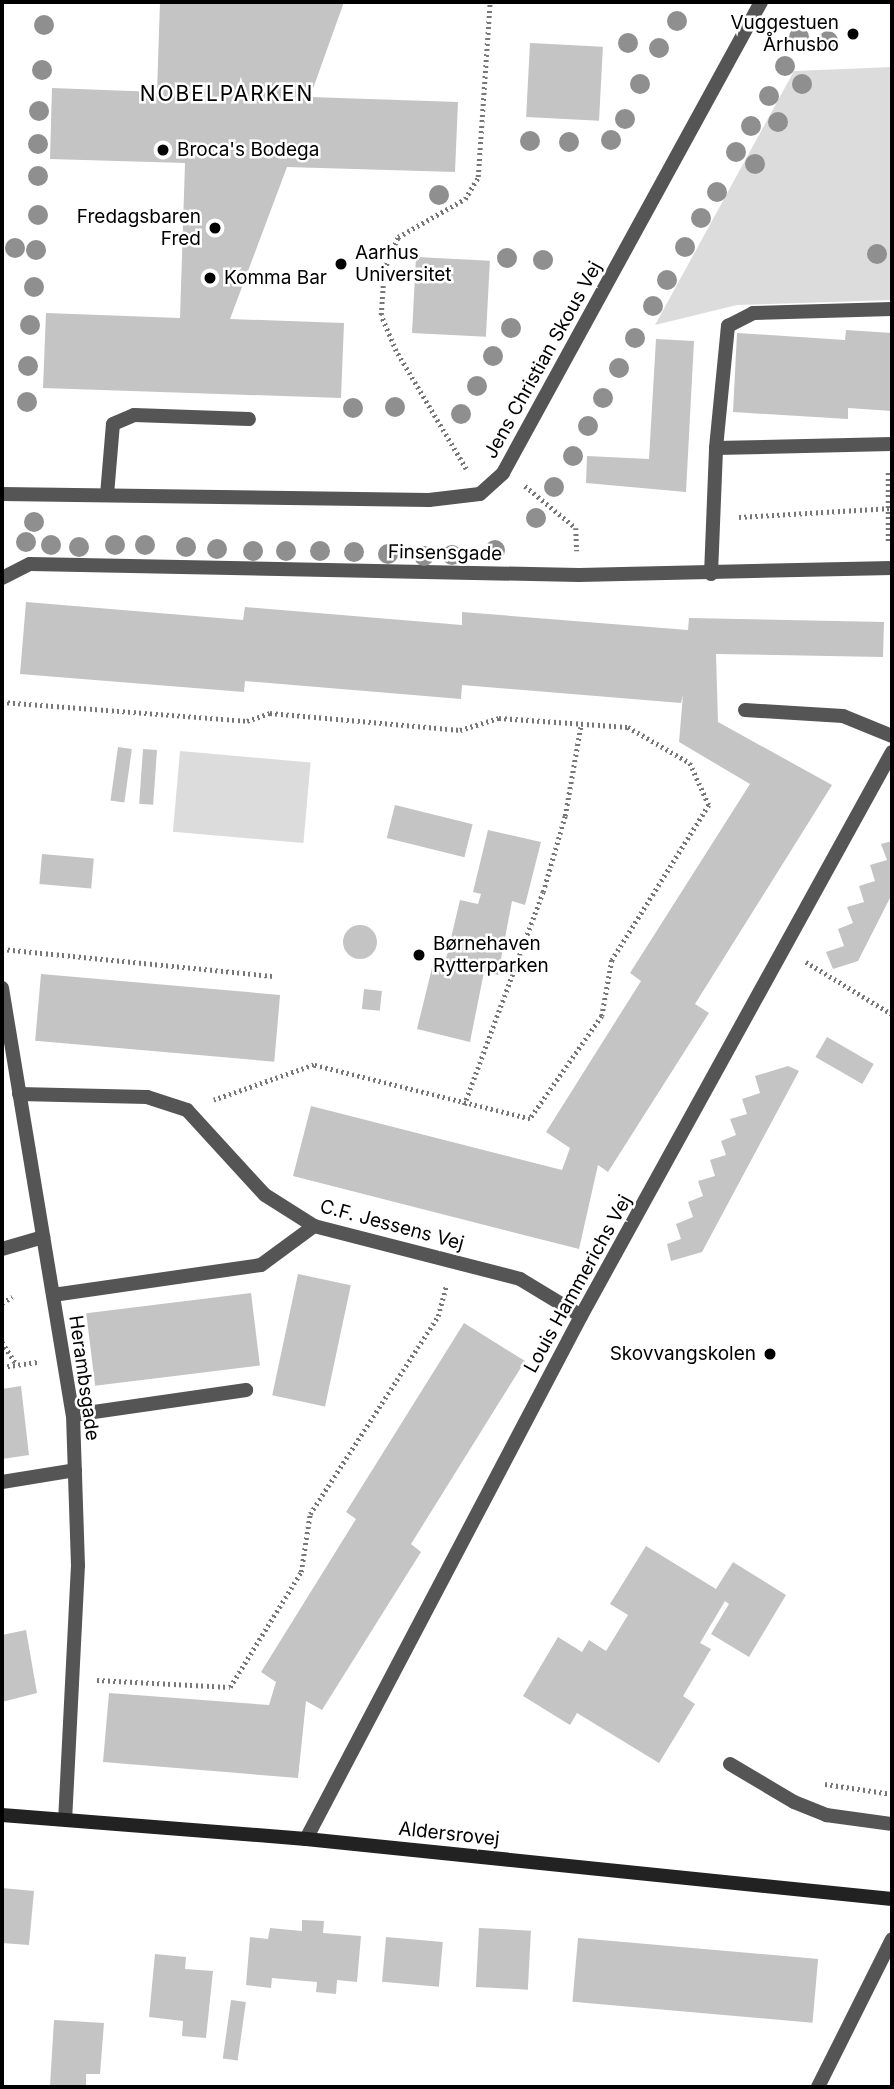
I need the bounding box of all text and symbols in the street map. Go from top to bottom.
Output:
place label: Vuggestuen Århusbo [730,12,839,56]
marker: Vuggestuen Århusbo [845,26,861,42]
district label: NOBELPARKEN [141,81,313,107]
place label: Broca's Bodega [177,139,319,161]
marker: Broca's Bodega [155,142,171,158]
place label: Fredagsbaren Fred [77,206,201,250]
marker: Fredagsbaren Fred [207,220,223,236]
place label: Aarhus Universitet [355,242,451,286]
marker: Aarhus Universitet [333,256,349,272]
street label: Jens Christian Skous Vej [479,257,607,463]
place label: Komma Bar [224,267,327,289]
marker: Komma Bar [202,270,218,286]
street label: Finsensgade [388,541,502,565]
place label: Børnehaven Rytterparken [433,933,549,977]
marker: Børnehaven Rytterparken [411,947,427,963]
street label: Louis Hammerichs Vej [520,1191,636,1377]
street label: C.F. Jessens Vej [317,1195,467,1255]
street label: Herambsgade [64,1314,104,1442]
place label: Skovvangskolen [610,1343,756,1365]
marker: Skovvangskolen [762,1346,778,1362]
street label: Aldersrovej [397,1817,501,1851]

